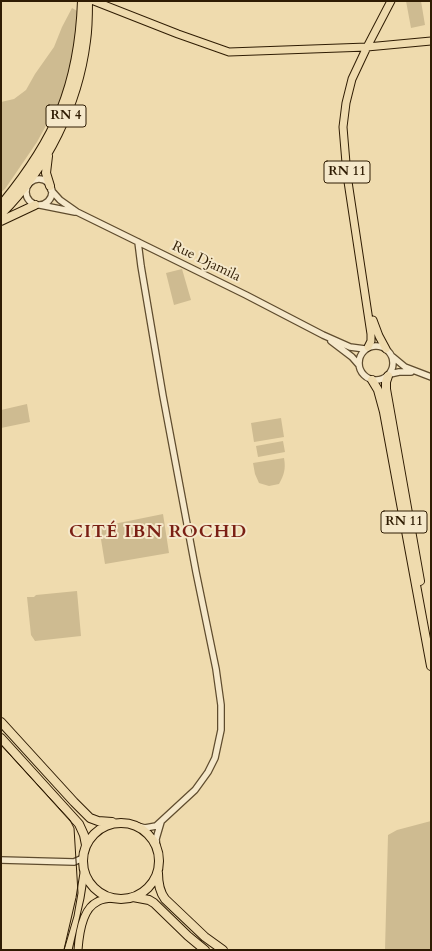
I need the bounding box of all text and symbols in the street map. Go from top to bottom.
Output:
road number: RN 4 [46,105,86,127]
road number: RN 11 [324,161,370,183]
street label: Rue Djamila [169,238,243,286]
road number: RN 11 [381,511,427,533]
district label: CITÉ IBN ROCHD [69,522,247,544]

